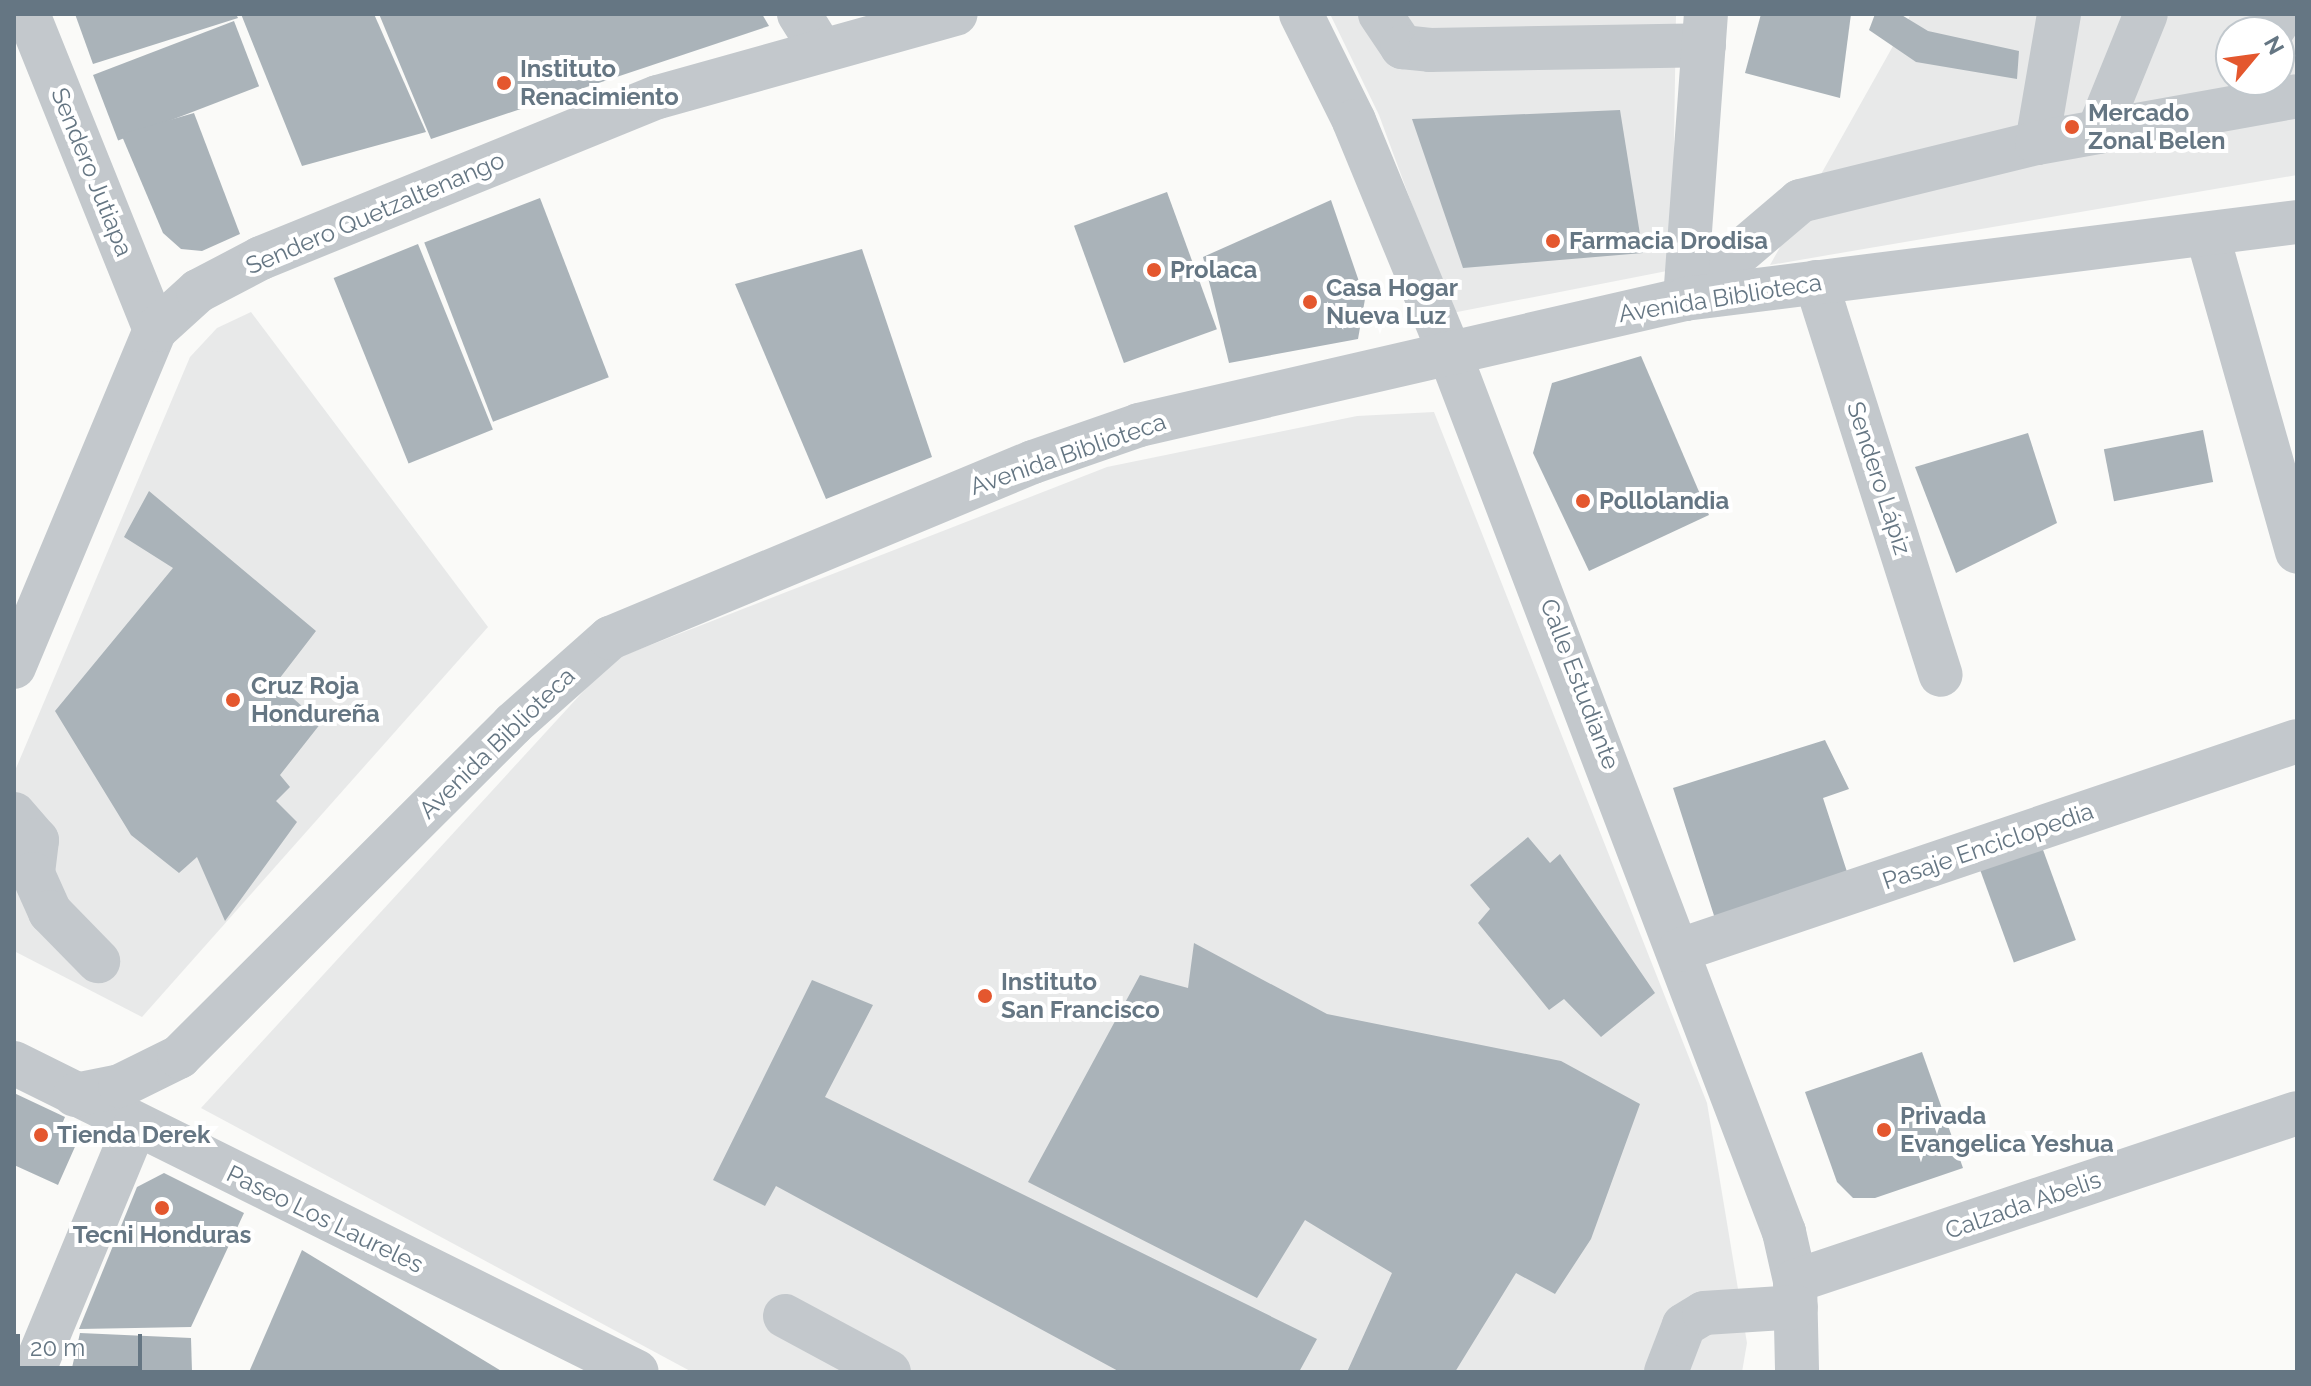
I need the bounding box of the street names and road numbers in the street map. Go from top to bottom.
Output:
street label: Sendero Jutiapa [45,83,139,261]
street label: Sendero Quetzaltenango [241,145,509,281]
street label: Avenida Biblioteca [1616,268,1824,328]
street label: Sendero Lápiz [1841,398,1917,558]
street label: Avenida Biblioteca [966,407,1170,501]
street label: Calle Estudiante [1534,595,1626,773]
street label: Avenida Biblioteca [413,661,581,825]
street label: Pasaje Enciclopedia [1879,796,2097,896]
street label: Paseo Los Laureles [222,1159,428,1279]
street label: Calzada Abelis [1941,1165,2105,1245]

